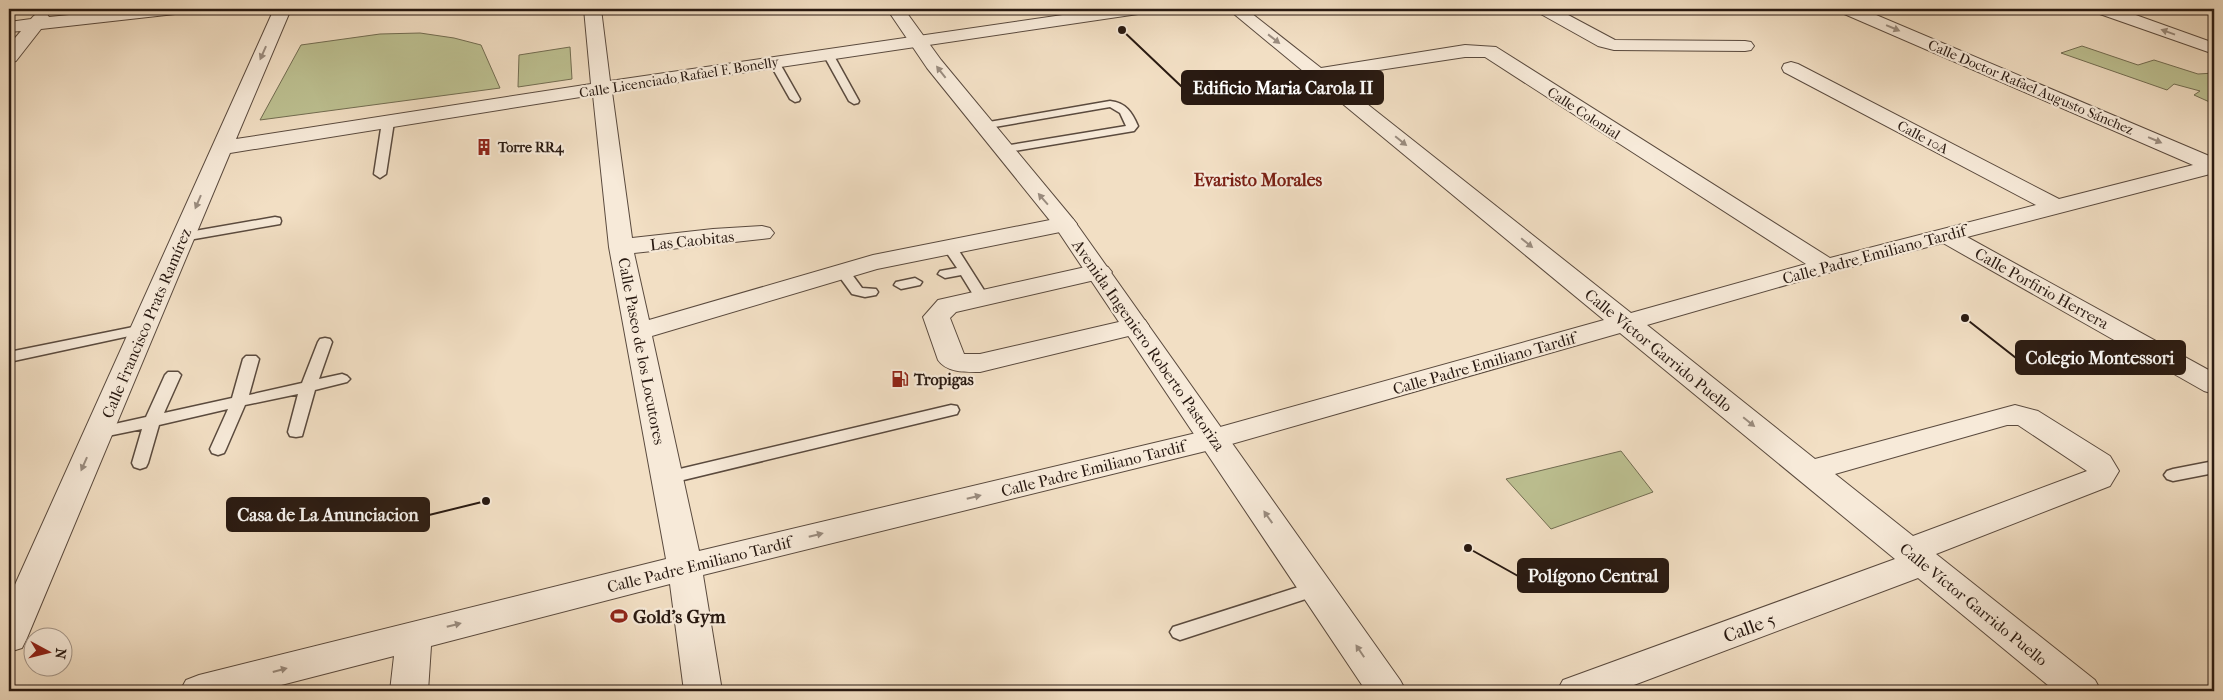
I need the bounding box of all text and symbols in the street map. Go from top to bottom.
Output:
one-way arrow [1886,24,1901,32]
one-way arrow [2161,28,2176,35]
one-way arrow [1267,34,1281,44]
street label: Calle Doctor Rafael Augusto Sánchez [1925,36,2136,139]
one-way arrow [258,46,266,60]
street label: Calle Licenciado Rafael F. Bonelly [578,53,781,102]
one-way arrow [935,66,946,79]
callout: Edificio Maria Carola II [1182,71,1383,104]
text: Edificio Maria Carola II [1193,78,1373,99]
street label: Calle Colonial [1544,84,1623,143]
street label: Calle 10A [1894,117,1952,158]
one-way arrow [1394,135,1407,146]
building icon: Torre RR4 [474,137,494,157]
one-way arrow [2148,137,2162,145]
place label: Torre RR4 [497,139,564,156]
district label: Evaristo Morales [1194,170,1323,191]
one-way arrow [1037,193,1049,205]
one-way arrow [194,195,202,209]
street label: Calle Padre Emiliano Tardif [1780,220,1972,288]
street label: Calle Francisco Prats Ramírez [98,225,195,421]
street label: Las Caobitas [649,227,735,254]
street label: Avenida Ingeniero Roberto Pastoriza [1068,235,1229,455]
one-way arrow [1520,237,1533,248]
street label: Calle Porfirio Herrera [1971,244,2113,333]
street label: Calle Paseo de los Locutores [614,256,669,446]
street label: Calle Víctor Garrido Puello [1581,285,1736,416]
street label: Calle Padre Emiliano Tardif [1391,327,1581,399]
callout: Colegio Montessori [2016,341,2185,374]
text: Colegio Montessori [2026,348,2175,369]
fuel station icon: Tropigas [890,369,910,389]
place label: Tropigas [913,370,974,390]
one-way arrow [1742,417,1755,428]
street label: Calle Padre Emiliano Tardif [999,435,1191,501]
one-way arrow [80,457,88,471]
one-way arrow [966,493,981,501]
callout: Casa de La Anunciacion [227,498,429,531]
text: Casa de La Anunciacion [237,505,419,526]
one-way arrow [1263,510,1273,524]
street label: Calle Padre Emiliano Tardif [605,531,797,597]
one-way arrow [808,531,823,539]
street label: Calle Víctor Garrido Puello [1896,539,2051,670]
callout: Polígono Central [1518,559,1668,592]
text: Polígono Central [1528,566,1659,587]
sports icon: Gold's Gym [609,606,629,626]
place label: Gold's Gym [633,606,726,628]
street label: Calle 5 [1720,608,1778,647]
one-way arrow [447,621,462,629]
north arrow [22,628,72,678]
one-way arrow [1355,644,1365,658]
text: N [51,647,69,660]
one-way arrow [273,666,288,674]

